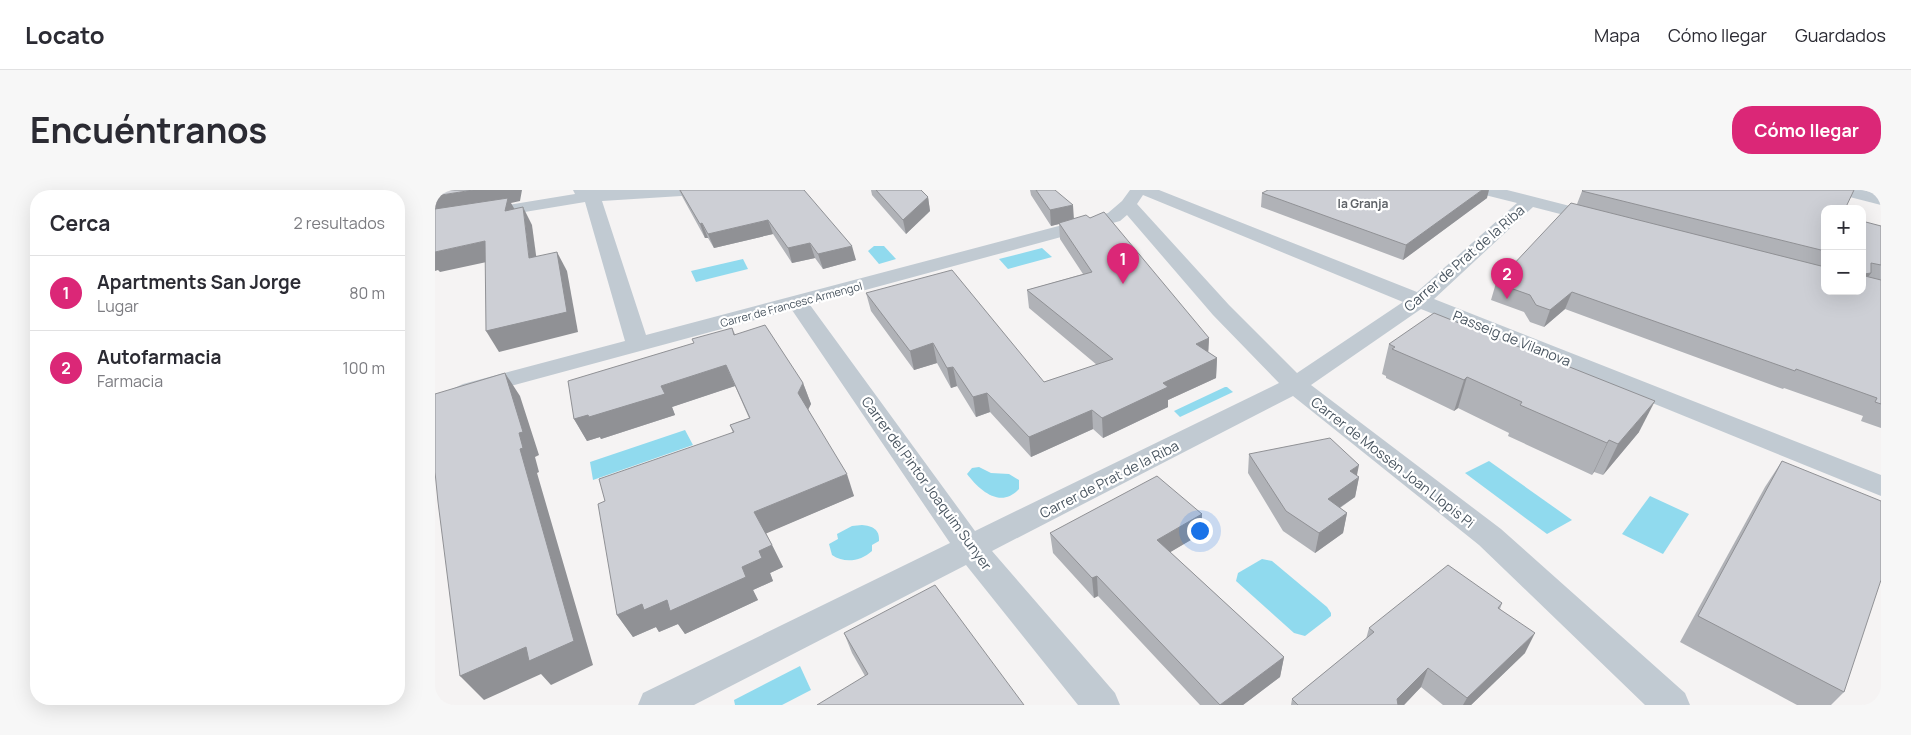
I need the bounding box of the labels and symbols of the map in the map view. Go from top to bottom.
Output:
district label: la Granja [1338,195,1389,212]
street label: Carrer de Prat de la Riba [1400,200,1528,316]
pin: 1 [1107,243,1139,284]
pin: 2 [1491,258,1523,299]
street label: Carrer de Francesc Armengol [718,278,864,330]
street label: Passeig de Vilanova [1450,306,1574,370]
street label: Carrer del Pintor Joaquim Sunyer [858,392,996,574]
street label: Carrer de Mossèn Joan Llopis Pi [1307,392,1479,532]
street label: Carrer de Prat de la Riba [1036,436,1182,522]
your location [1187,518,1213,544]

